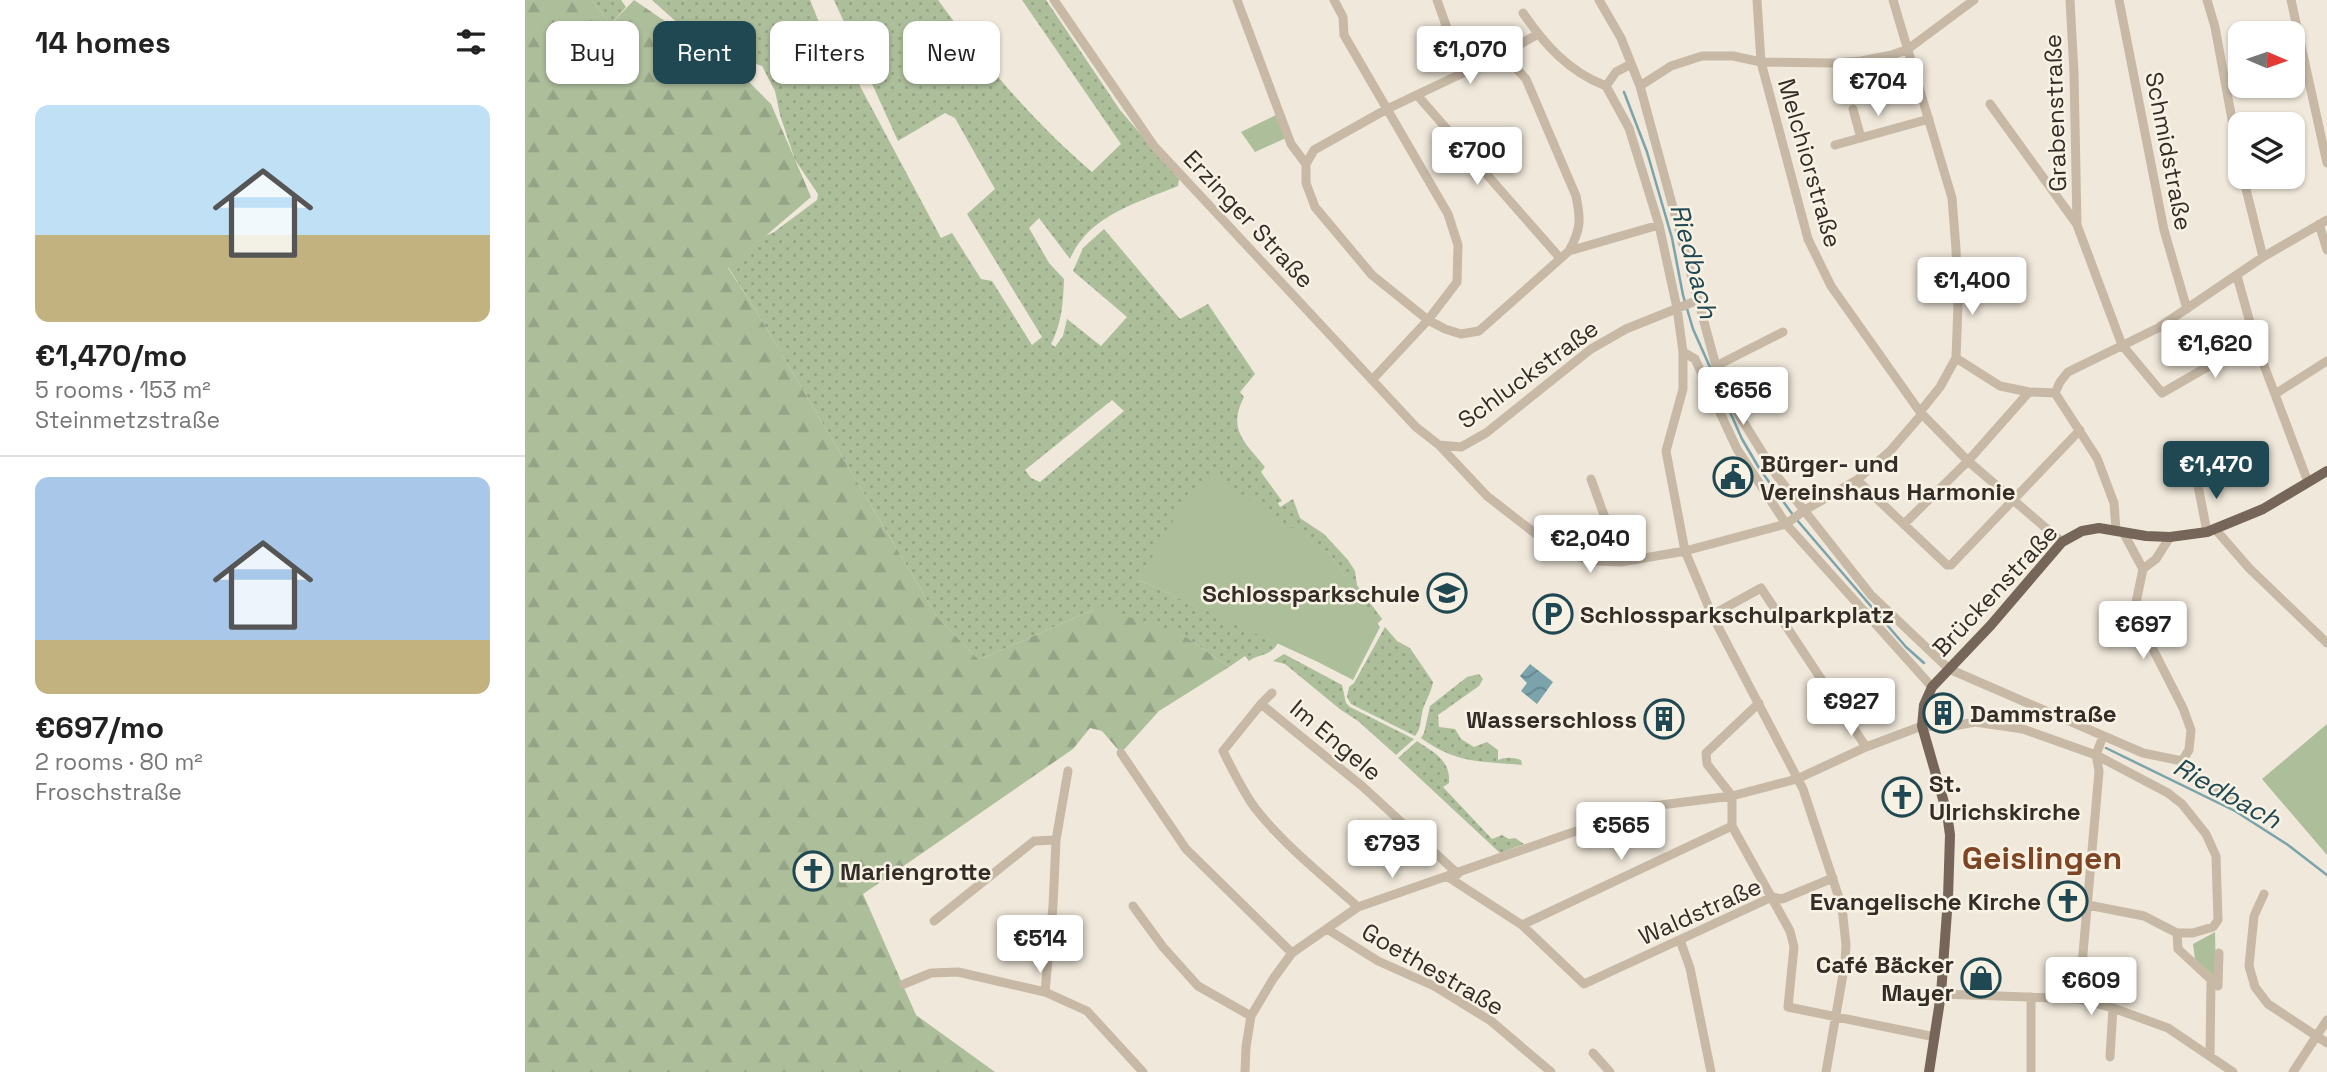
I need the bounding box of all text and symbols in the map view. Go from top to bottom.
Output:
chip: Buy [546,21,639,84]
chip: Rent [653,21,756,84]
chip: Filters [770,21,889,84]
chip: New [903,21,1000,84]
north arrow [2228,21,2305,98]
map controls [2228,21,2305,189]
text: 14 homes [35,23,171,62]
icon: filters [452,23,490,61]
pin: €1,070 [1413,27,1527,86]
text: €1,070 [1433,34,1507,64]
street label: Grabenstraße [2037,34,2073,192]
pin: €704 [1837,58,1919,118]
text: €704 [1849,66,1907,96]
street label: Schmidstraße [2138,69,2200,233]
street label: Melchiorstraße [1771,75,1849,251]
button: layers [2228,112,2305,189]
pin: €700 [1436,128,1518,187]
text: €700 [1448,135,1506,165]
street label: Erzinger Straße [1177,143,1321,295]
icon: home [200,150,326,276]
water label: Riedbach [1662,200,1726,323]
pin: €1,400 [1915,258,2029,317]
text: €1,400 [1933,265,2011,295]
street label: Schluckstraße [1452,313,1604,435]
pin: €1,620 [2158,320,2272,380]
text: €1,620 [2177,328,2253,358]
text: €1,470/mo [35,336,187,375]
pin: €656 [1702,368,1784,427]
text: 5 rooms · 153 m² [35,375,211,405]
text: €656 [1714,375,1772,405]
text: Steinmetzstraße [35,405,220,435]
pin: €1,470 [2159,442,2273,501]
place label: Bürger- und Vereinshaus Harmonie [1760,448,2016,507]
text: €1,470 [2179,449,2253,479]
public building icon: Bürger- und Vereinshaus Harmonie [1712,456,1754,498]
pin: €2,040 [1533,516,1647,575]
street label: Brückenstraße [1926,517,2064,663]
icon: home [200,522,326,648]
text: €2,040 [1550,523,1630,553]
school or university icon: Schlossparkschule [1426,572,1468,614]
place label: Schlossparkschule [1202,578,1420,609]
parking icon: Schlossparkschulparkplatz [1532,593,1574,635]
place label: Schlossparkschulparkplatz [1580,599,1894,630]
pin: €697 [2102,602,2184,661]
text: €697 [2115,609,2171,639]
pin: €927 [1810,678,1892,738]
text: €927 [1823,686,1879,716]
building icon: Dammstraße [1922,692,1964,734]
street label: Im Engele [1284,693,1388,787]
building icon: Wasserschloss [1643,698,1685,740]
place label: Dammstraße [1970,698,2117,729]
place label: Wasserschloss [1466,704,1637,735]
text: €697/mo [35,708,164,747]
text: 2 rooms · 80 m² [35,747,203,777]
water label: Riedbach [2167,750,2288,837]
place label: St. Ulrichskirche [1929,768,2081,827]
church icon: St. Ulrichskirche [1881,776,1923,818]
text: Froschstraße [35,777,182,807]
pin: €565 [1580,802,1662,862]
text: €565 [1592,810,1650,840]
pin: €793 [1351,820,1433,880]
text: €793 [1364,828,1420,858]
district label: Geislingen [1962,838,2122,878]
church icon: Mariengrotte [792,850,834,892]
place label: Mariengrotte [840,856,991,887]
street label: Waldstraße [1634,870,1766,952]
church icon: Evangelische Kirche [2047,880,2089,922]
place label: Evangelische Kirche [1810,886,2041,917]
pin: €514 [999,916,1081,975]
street label: Goethestraße [1356,916,1510,1022]
text: €514 [1013,923,1067,953]
place label: Café Bäcker Mayer [1816,949,1954,1008]
shop icon: Café Bäcker Mayer [1960,957,2002,999]
pin: €609 [2050,958,2132,1017]
text: €609 [2062,965,2120,995]

